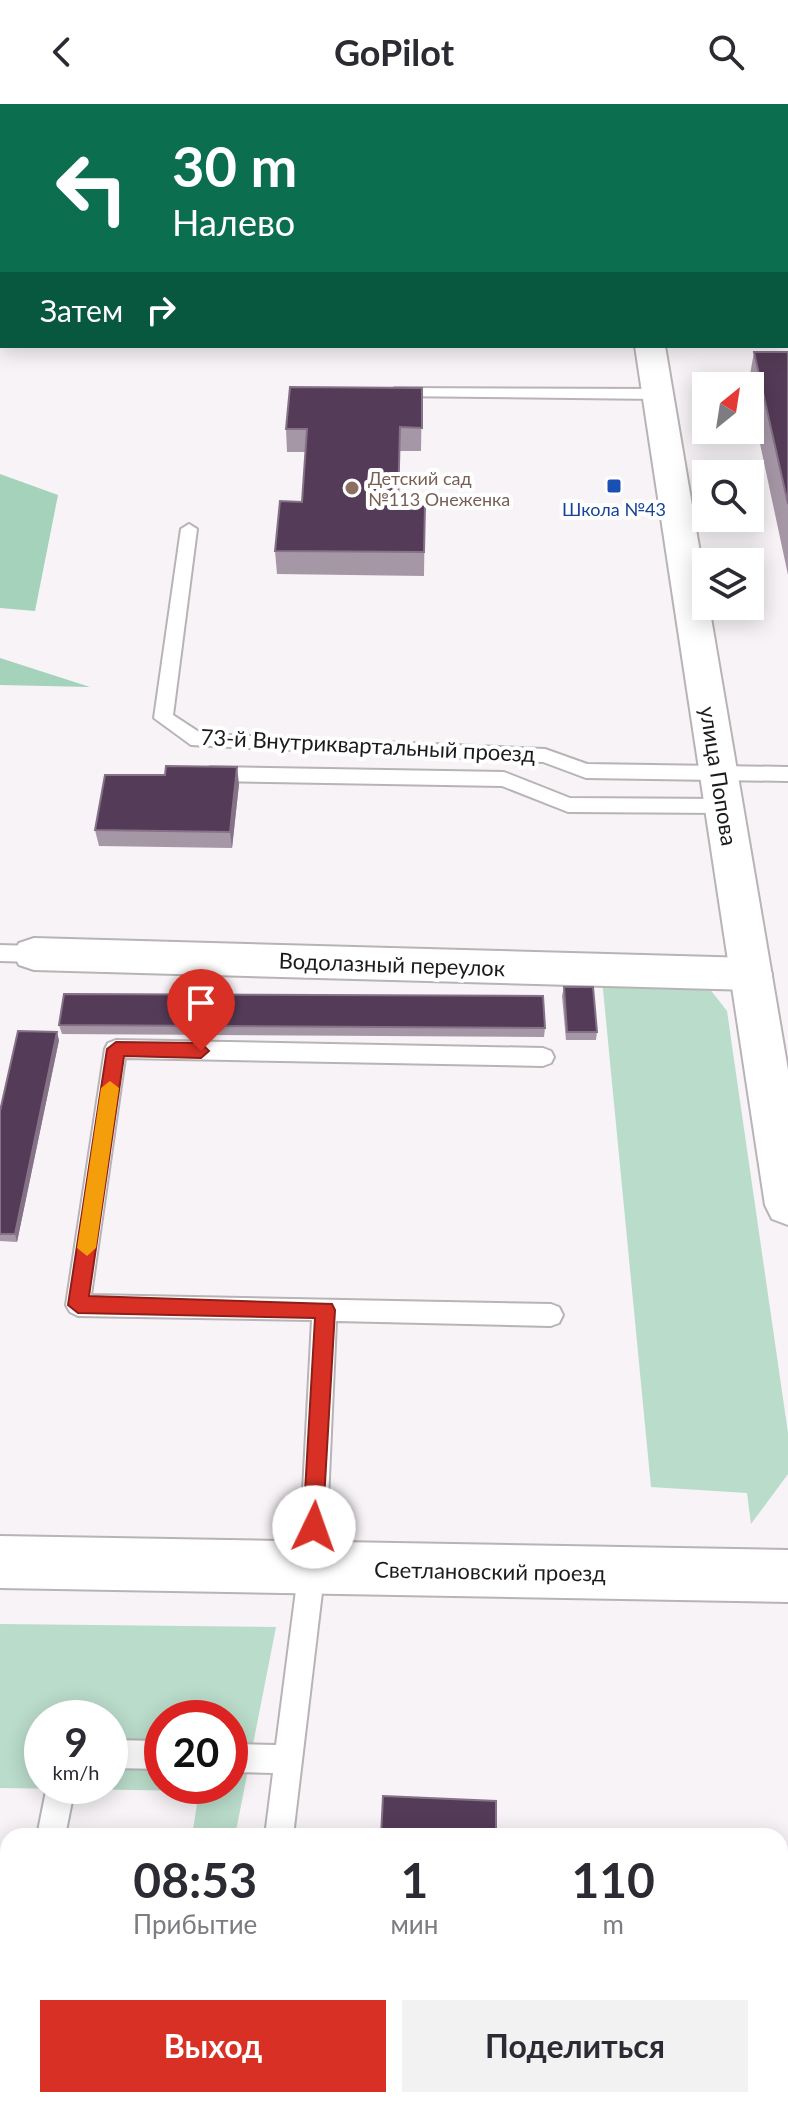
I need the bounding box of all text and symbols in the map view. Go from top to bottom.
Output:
icon: back [40,30,84,74]
text: GoPilot [334,30,454,74]
icon: search [704,30,748,74]
text: 30 m [172,132,297,199]
icon: left [40,136,144,240]
text: Налево [172,200,295,244]
icon: right [139,288,183,332]
text: Затем [40,292,123,328]
north arrow [692,372,764,444]
map controls [692,372,764,620]
button: search [692,460,764,532]
place label: Детский сад №113 Онеженка [368,467,510,510]
marker: Школа №43 [605,477,623,495]
marker: Детский сад №113 Онеженка [343,479,361,497]
place label: Школа №43 [562,498,666,520]
button: layers [692,548,764,620]
street label: улица Попова [695,704,743,848]
street label: 73-й Внутриквартальный проезд [200,723,536,767]
street label: Водолазный переулок [278,947,506,981]
pin [167,969,235,1051]
icon: arrive [179,981,223,1025]
position arrow [272,1485,356,1569]
street label: Светлановский проезд [374,1555,606,1587]
speed limit sign: 20 [144,1700,248,1804]
text: 9 [64,1718,88,1766]
text: km/h [53,1760,99,1784]
text: 08:53 [133,1851,257,1908]
text: 1 [400,1851,428,1908]
text: 110 [571,1851,655,1908]
text: Прибытие [133,1908,257,1940]
text: мин [390,1908,438,1940]
text: m [602,1908,624,1940]
button: Выход [40,2000,386,2092]
button: Поделиться [402,2000,748,2092]

